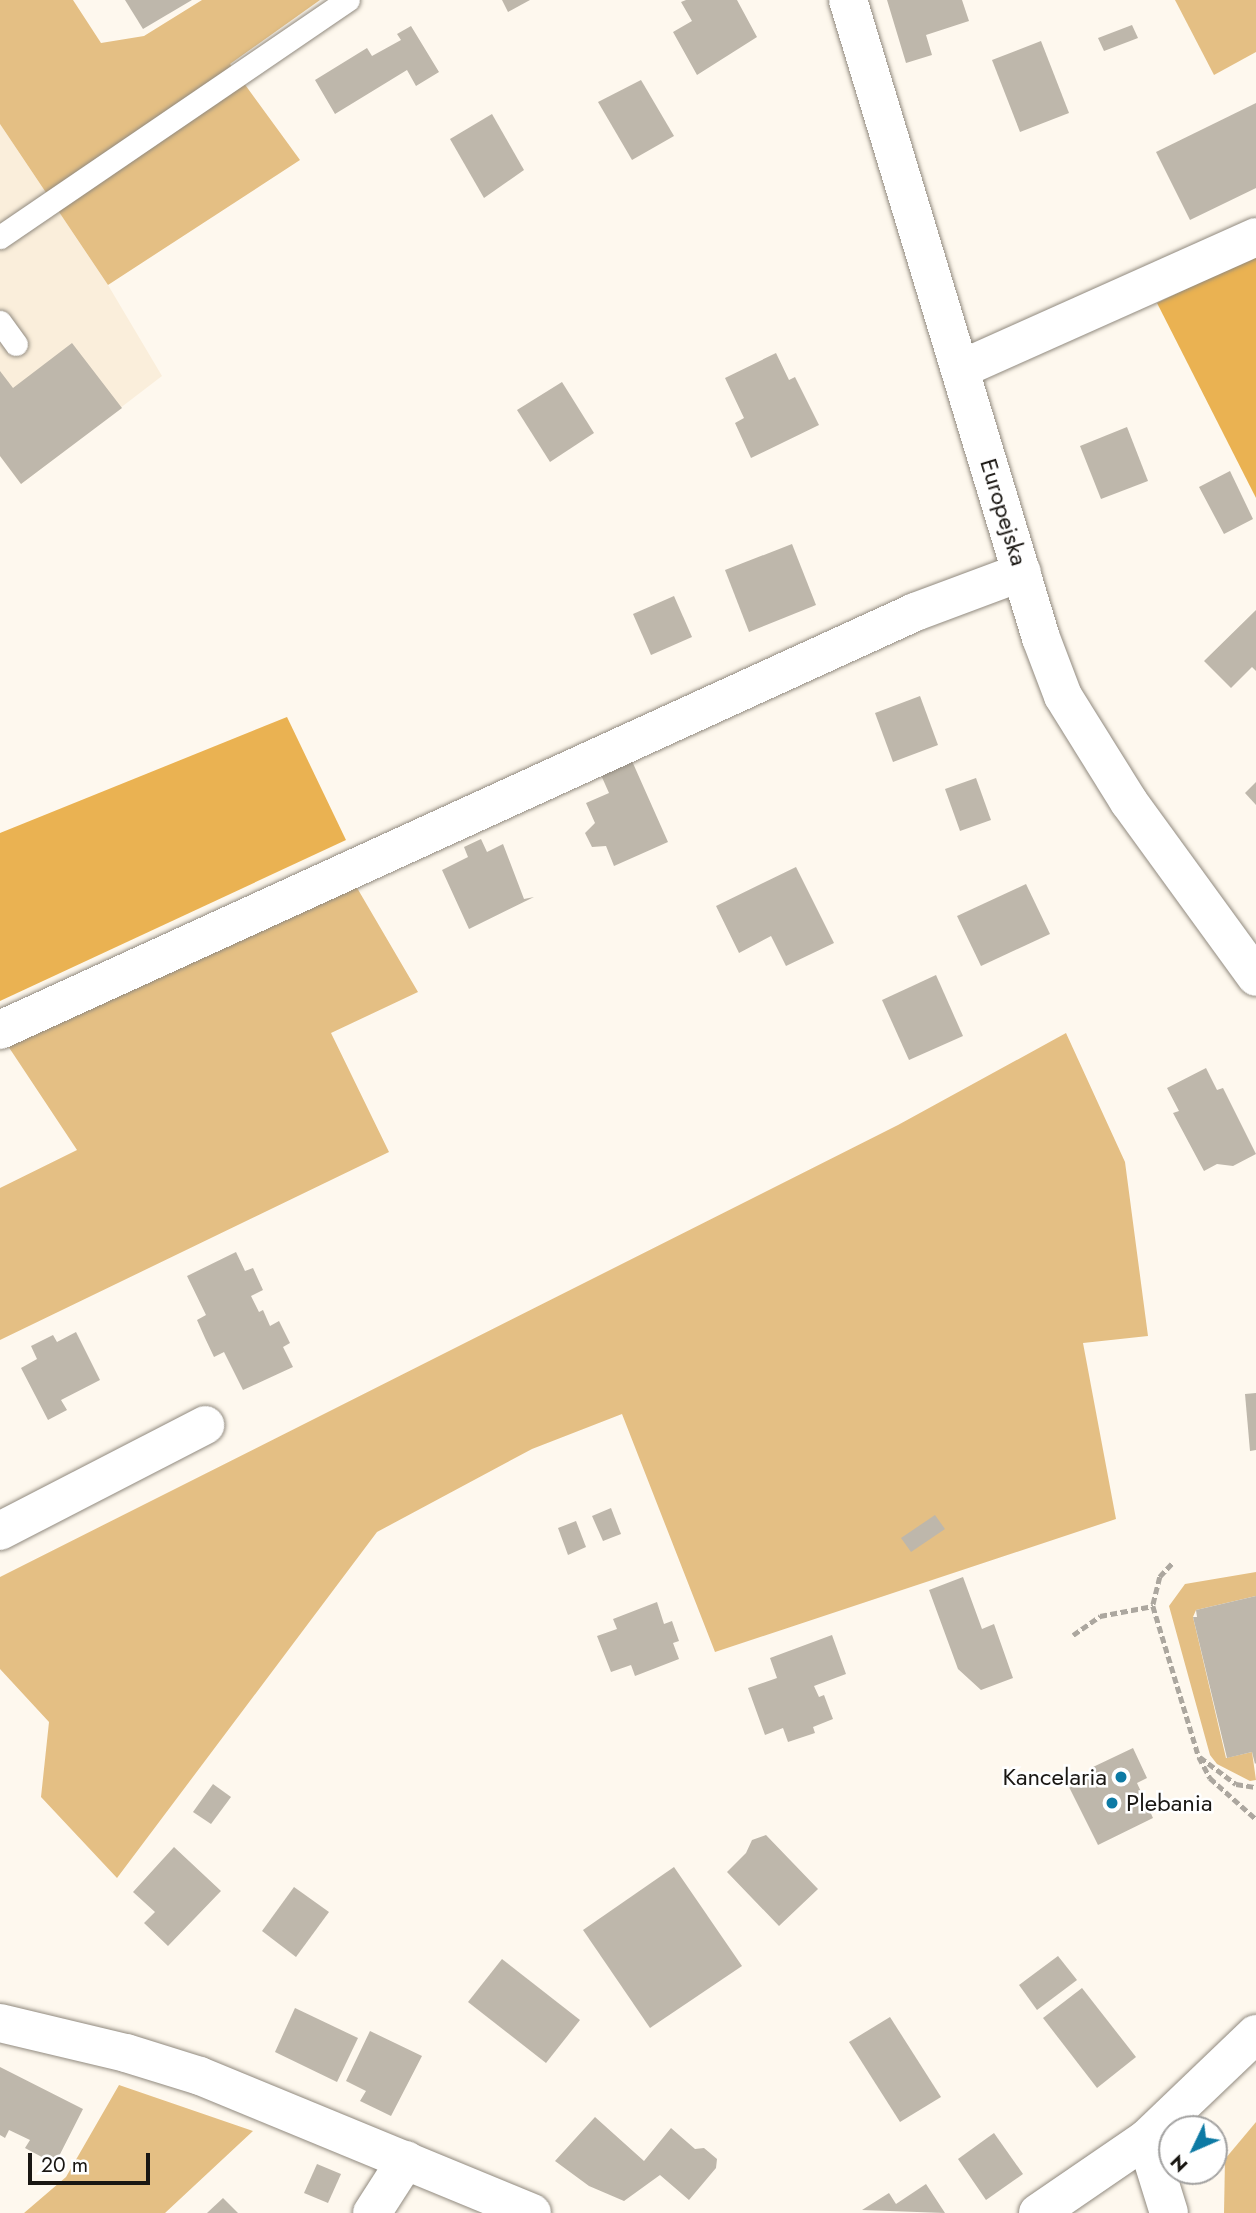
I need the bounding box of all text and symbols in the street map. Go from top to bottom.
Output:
street label: Europejska [974,455,1034,569]
place label: Kancelaria [1002,1763,1107,1791]
marker: Kancelaria [1113,1769,1129,1785]
place label: Plebania [1126,1789,1213,1817]
marker: Plebania [1104,1795,1120,1811]
north arrow [1158,2115,1228,2185]
scale bar [32,2140,154,2184]
text: N [1164,2149,1194,2178]
text: 20 m [41,2150,88,2180]

